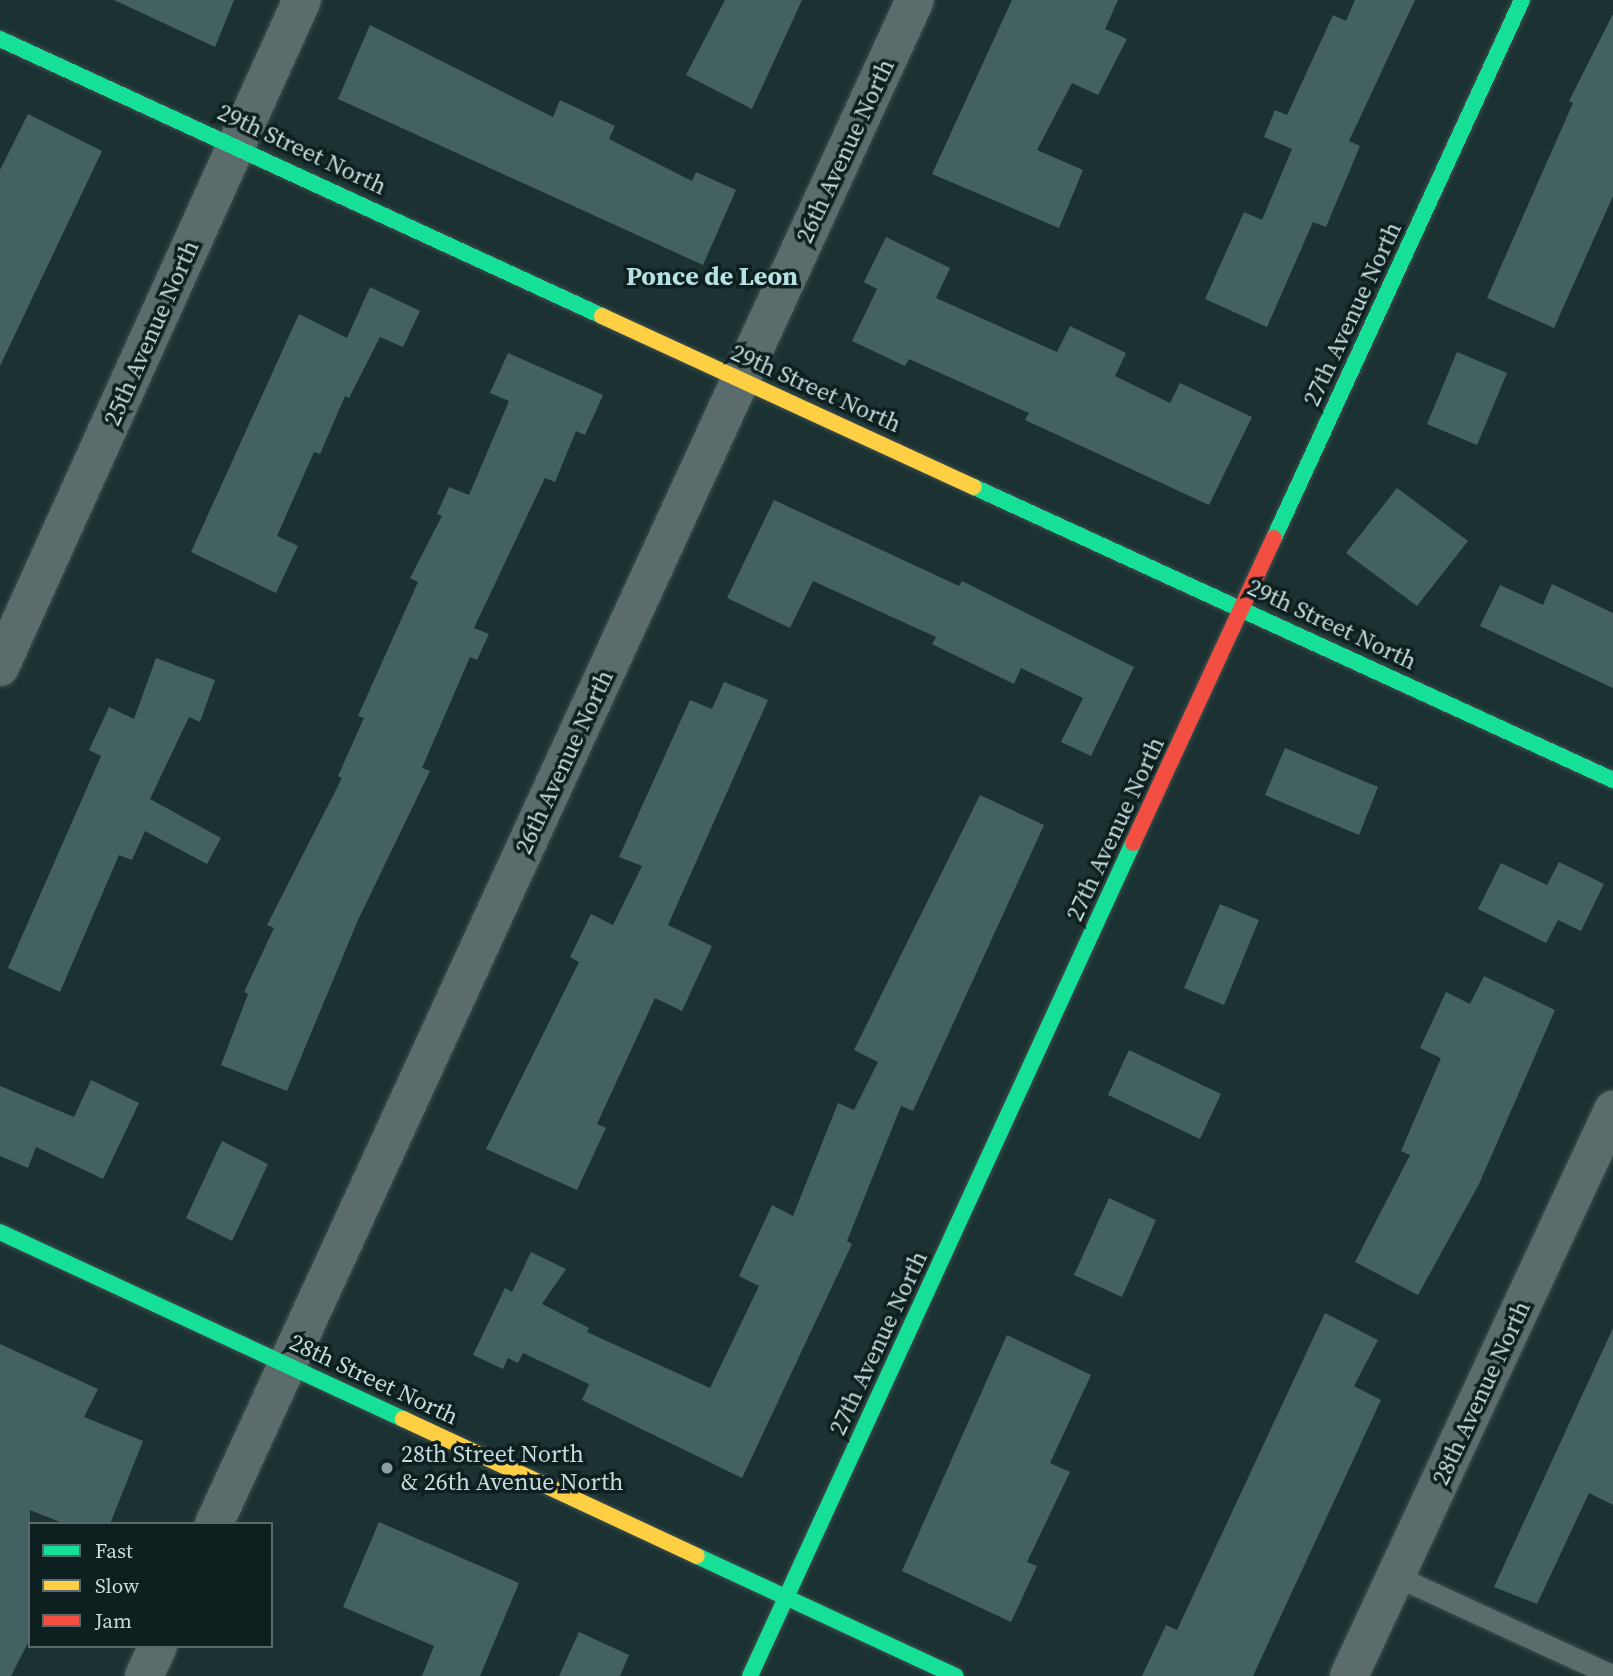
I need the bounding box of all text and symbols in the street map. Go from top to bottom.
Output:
street label: 26th Avenue North [790,54,900,248]
street label: 29th Street North [213,97,391,201]
street label: 27th Avenue North [1297,217,1407,411]
street label: 25th Avenue North [97,236,205,430]
district label: Ponce de Leon [626,261,798,293]
street label: 29th Street North [727,338,905,438]
street label: 29th Street North [1243,572,1421,676]
street label: 26th Avenue North [509,665,619,859]
street label: 27th Avenue North [1060,732,1170,926]
street label: 27th Avenue North [823,1246,933,1440]
street label: 28th Avenue North [1426,1296,1536,1490]
street label: 28th Street North [285,1327,463,1431]
place label: 28th Street North & 26th Avenue North [401,1440,623,1496]
marker: 28th Street North & 26th Avenue North [379,1460,395,1476]
legend [28,1522,273,1648]
text: Fast [95,1536,133,1565]
text: Slow [95,1571,139,1600]
text: Jam [95,1606,132,1635]

